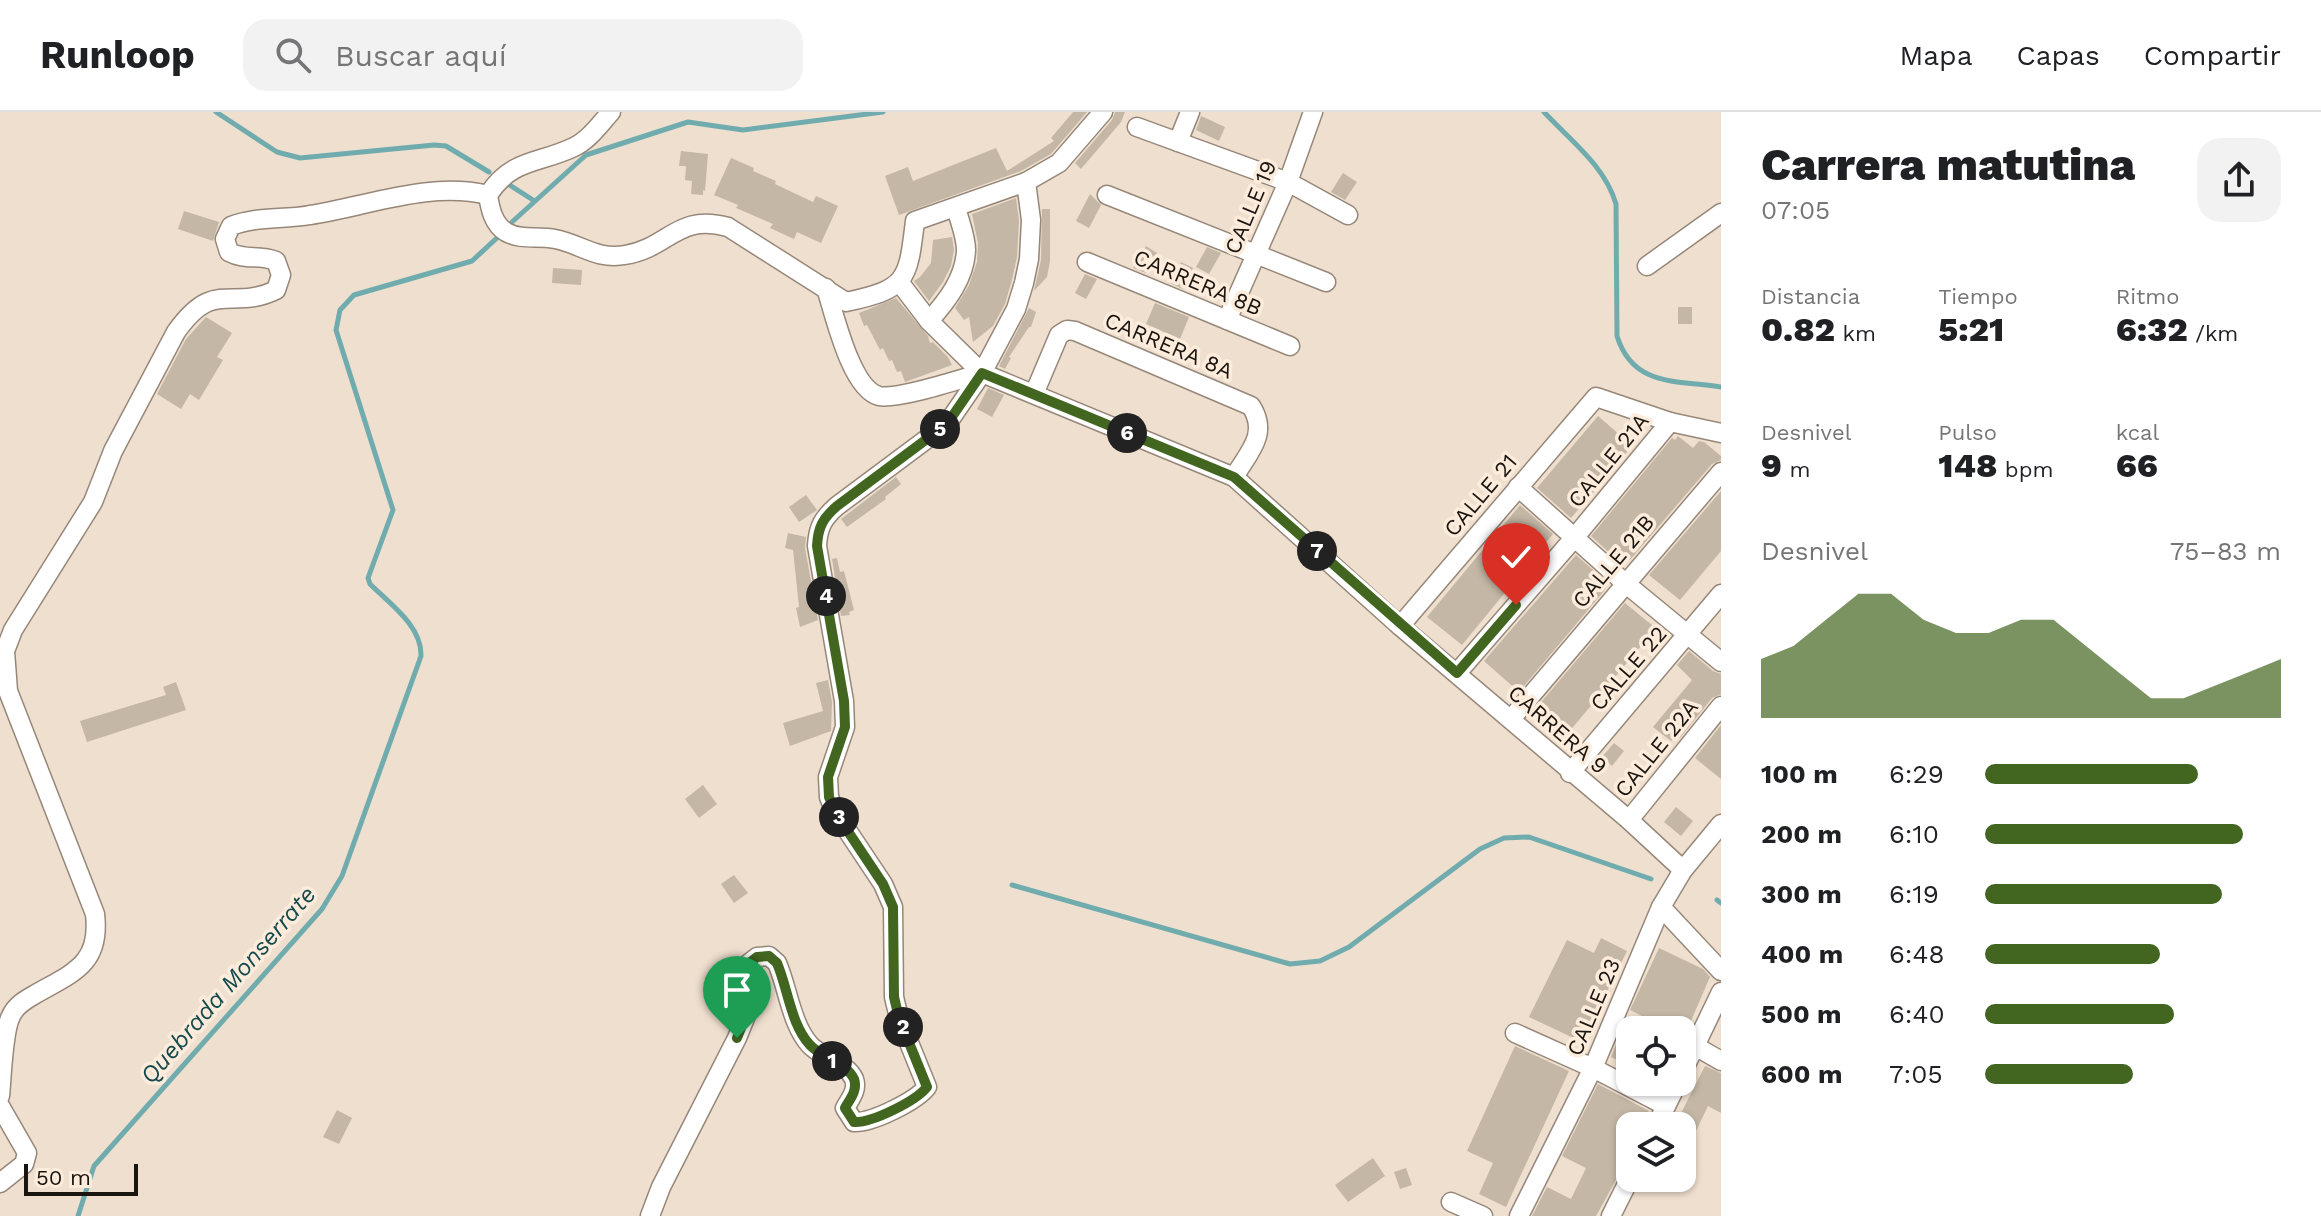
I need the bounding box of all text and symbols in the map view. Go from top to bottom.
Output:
search box [243,19,803,91]
text: Runloop [40,33,195,77]
icon: search [271,33,315,77]
text: Buscar aquí [335,38,507,73]
text: Mapa [1899,39,1972,72]
text: Capas [2016,39,2100,72]
text: Compartir [2144,39,2281,72]
button: share [2197,138,2281,222]
text: Carrera matutina [1761,139,2135,191]
street label: CALLE 19 [1220,157,1281,258]
text: 07:05 [1761,195,1830,225]
street label: CARRERA 8B [1130,244,1266,321]
text: Distancia [1761,284,1860,309]
text: Tiempo [1938,284,2018,309]
text: Ritmo [2116,284,2179,309]
street label: CARRERA 8A [1101,307,1237,384]
text: 0.82 [1761,309,1835,349]
text: 5:21 [1938,309,2004,349]
text: 6:32 [2116,309,2188,349]
text: km [1835,321,1876,346]
text: /km [2188,321,2238,346]
street label: CALLE 21A [1563,408,1654,512]
pin: 5 [920,409,960,449]
pin: 6 [1107,413,1147,453]
text: 5 [934,416,946,441]
text: 6 [1120,420,1134,445]
text: Desnivel [1761,420,1852,445]
text: Pulso [1938,420,1997,445]
text: kcal [2116,420,2159,445]
text: 9 [1761,445,1782,485]
text: 148 [1938,445,1997,485]
text: 66 [2116,445,2158,485]
street label: CALLE 21 [1439,449,1522,541]
text: m [1782,457,1810,482]
text: bpm [1997,457,2053,482]
street label: CALLE 21B [1567,510,1659,613]
pin [1482,523,1550,605]
pin: 7 [1297,531,1337,571]
icon: check [1494,535,1538,579]
text: Desnivel [1761,536,1868,566]
text: 75–83 m [2170,536,2281,566]
text: 7 [1310,538,1324,563]
pin: 4 [806,576,846,616]
text: 4 [819,583,833,608]
street label: CALLE 22 [1585,621,1672,715]
street label: CARRERA 9 [1503,680,1612,779]
street label: CALLE 22A [1610,695,1703,802]
text: 100 m [1761,759,1838,789]
text: 6:29 [1889,759,1944,789]
pin: 3 [819,797,859,837]
text: 3 [832,804,846,829]
text: 200 m [1761,819,1842,849]
text: 6:10 [1889,819,1939,849]
text: 300 m [1761,879,1842,909]
text: 6:19 [1889,879,1939,909]
water label: Quebrada Monserrate [135,880,321,1090]
text: 400 m [1761,939,1843,969]
text: 6:48 [1889,939,1944,969]
street label: CALLE 23 [1562,955,1625,1060]
pin [703,956,771,1038]
icon: arrive [715,968,759,1012]
text: 500 m [1761,999,1842,1029]
text: 6:40 [1889,999,1945,1029]
pin: 2 [883,1007,923,1047]
text: 2 [896,1014,910,1039]
map controls [1616,1016,1696,1192]
button: locate [1616,1016,1696,1096]
pin: 1 [812,1041,852,1081]
text: 1 [827,1048,837,1073]
text: 600 m [1761,1059,1842,1089]
text: 7:05 [1889,1059,1943,1089]
button: layers [1616,1112,1696,1192]
scale bar [24,1160,138,1196]
text: 50 m [36,1165,91,1190]

